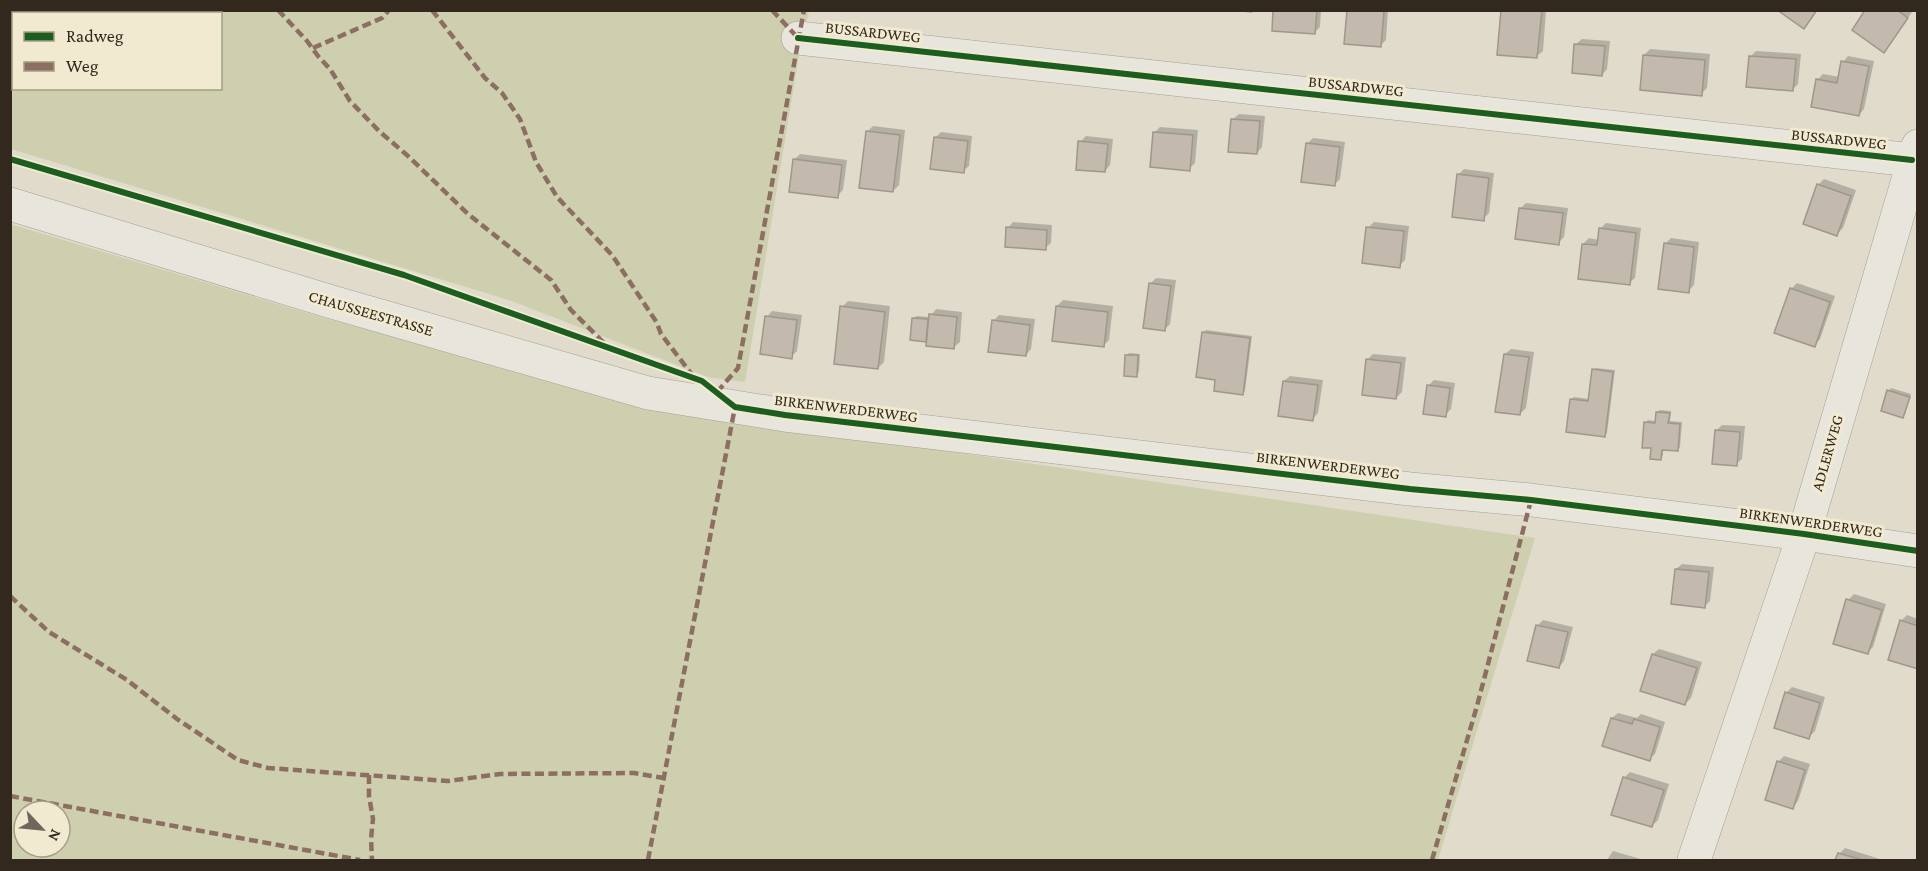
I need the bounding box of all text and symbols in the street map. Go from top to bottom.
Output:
legend [12,12,222,90]
street label: BUSSARDWEG [824,19,922,45]
text: Radweg [66,26,124,46]
text: Weg [66,56,99,76]
street label: BUSSARDWEG [1307,73,1405,99]
street label: BUSSARDWEG [1790,126,1888,152]
street label: CHAUSSEESTRASSE [307,287,436,339]
street label: BIRKENWERDERWEG [773,391,919,425]
street label: ADLERWEG [1808,413,1846,493]
street label: BIRKENWERDERWEG [1255,448,1401,482]
street label: BIRKENWERDERWEG [1738,504,1884,540]
north arrow [12,799,72,859]
text: N [45,827,65,844]

